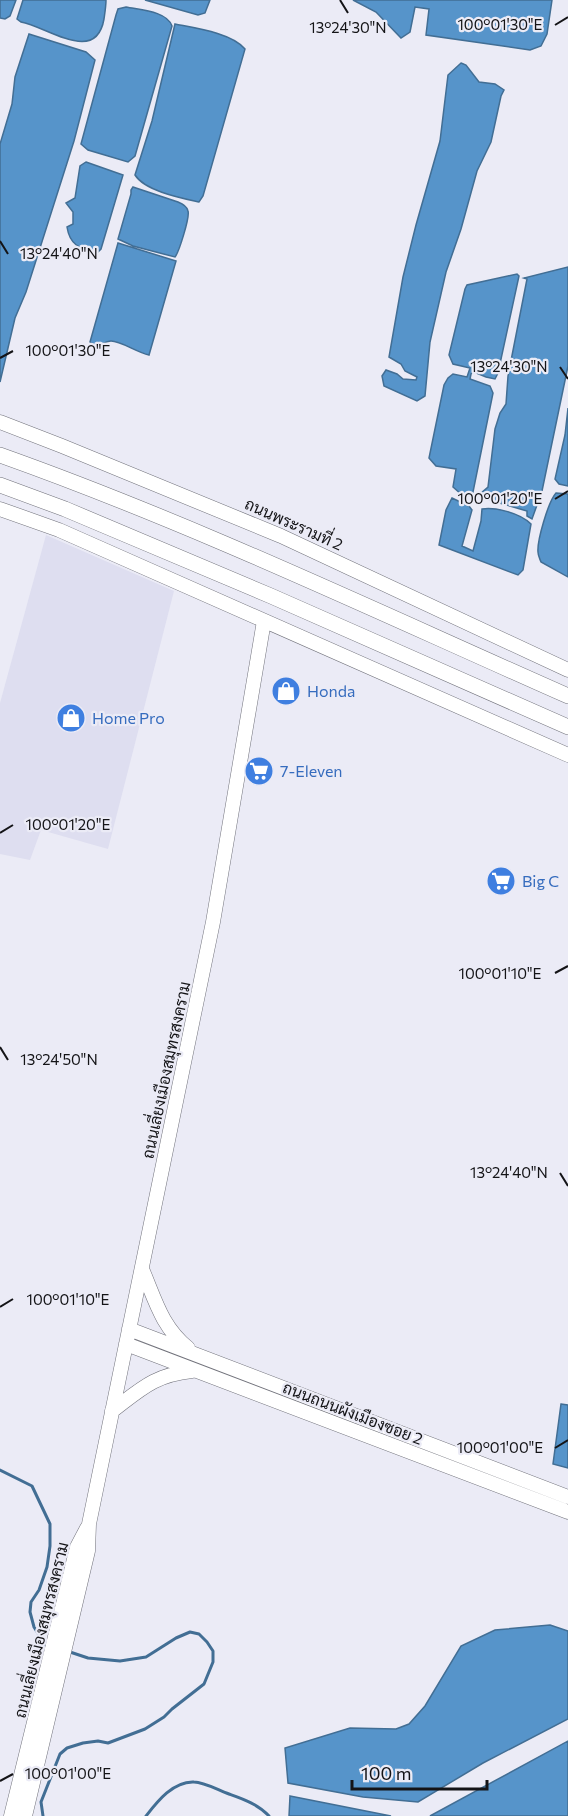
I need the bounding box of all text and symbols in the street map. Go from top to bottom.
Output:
text: 100°01'30"E [457,15,543,33]
text: 13°24'30"N [309,18,387,36]
text: 13°24'40"N [20,244,98,262]
text: 100°01'30"E [25,341,111,359]
text: 13°24'30"N [470,357,548,375]
text: 100°01'20"E [458,489,542,507]
street label: ถนนพระรามที่ 2 [242,490,348,554]
shop icon: Honda [270,675,302,707]
place label: Honda [307,681,355,700]
shop icon: Home Pro [55,702,87,734]
place label: Home Pro [92,708,165,727]
supermarket icon: 7-Eleven [243,755,275,787]
place label: 7-Eleven [280,761,343,780]
text: 100°01'20"E [26,815,110,833]
supermarket icon: Big C [485,865,517,897]
place label: Big C [522,871,559,890]
text: 100°01'10"E [459,964,542,982]
street label: ถนนเลี่ยงเมืองสมุทรสงคราม [134,979,197,1161]
text: 13°24'50"N [20,1050,98,1068]
text: 13°24'40"N [470,1163,548,1181]
text: 100°01'10"E [27,1290,110,1308]
street label: ถนนถนนผังเมืองซอย 2 [281,1377,426,1448]
text: 100°01'00"E [457,1438,543,1456]
street label: ถนนเลี่ยงเมืองสมุทรสงคราม [6,1539,74,1721]
scale bar [352,1753,487,1791]
text: 100 m [361,1762,411,1784]
text: 100°01'00"E [25,1764,111,1782]

